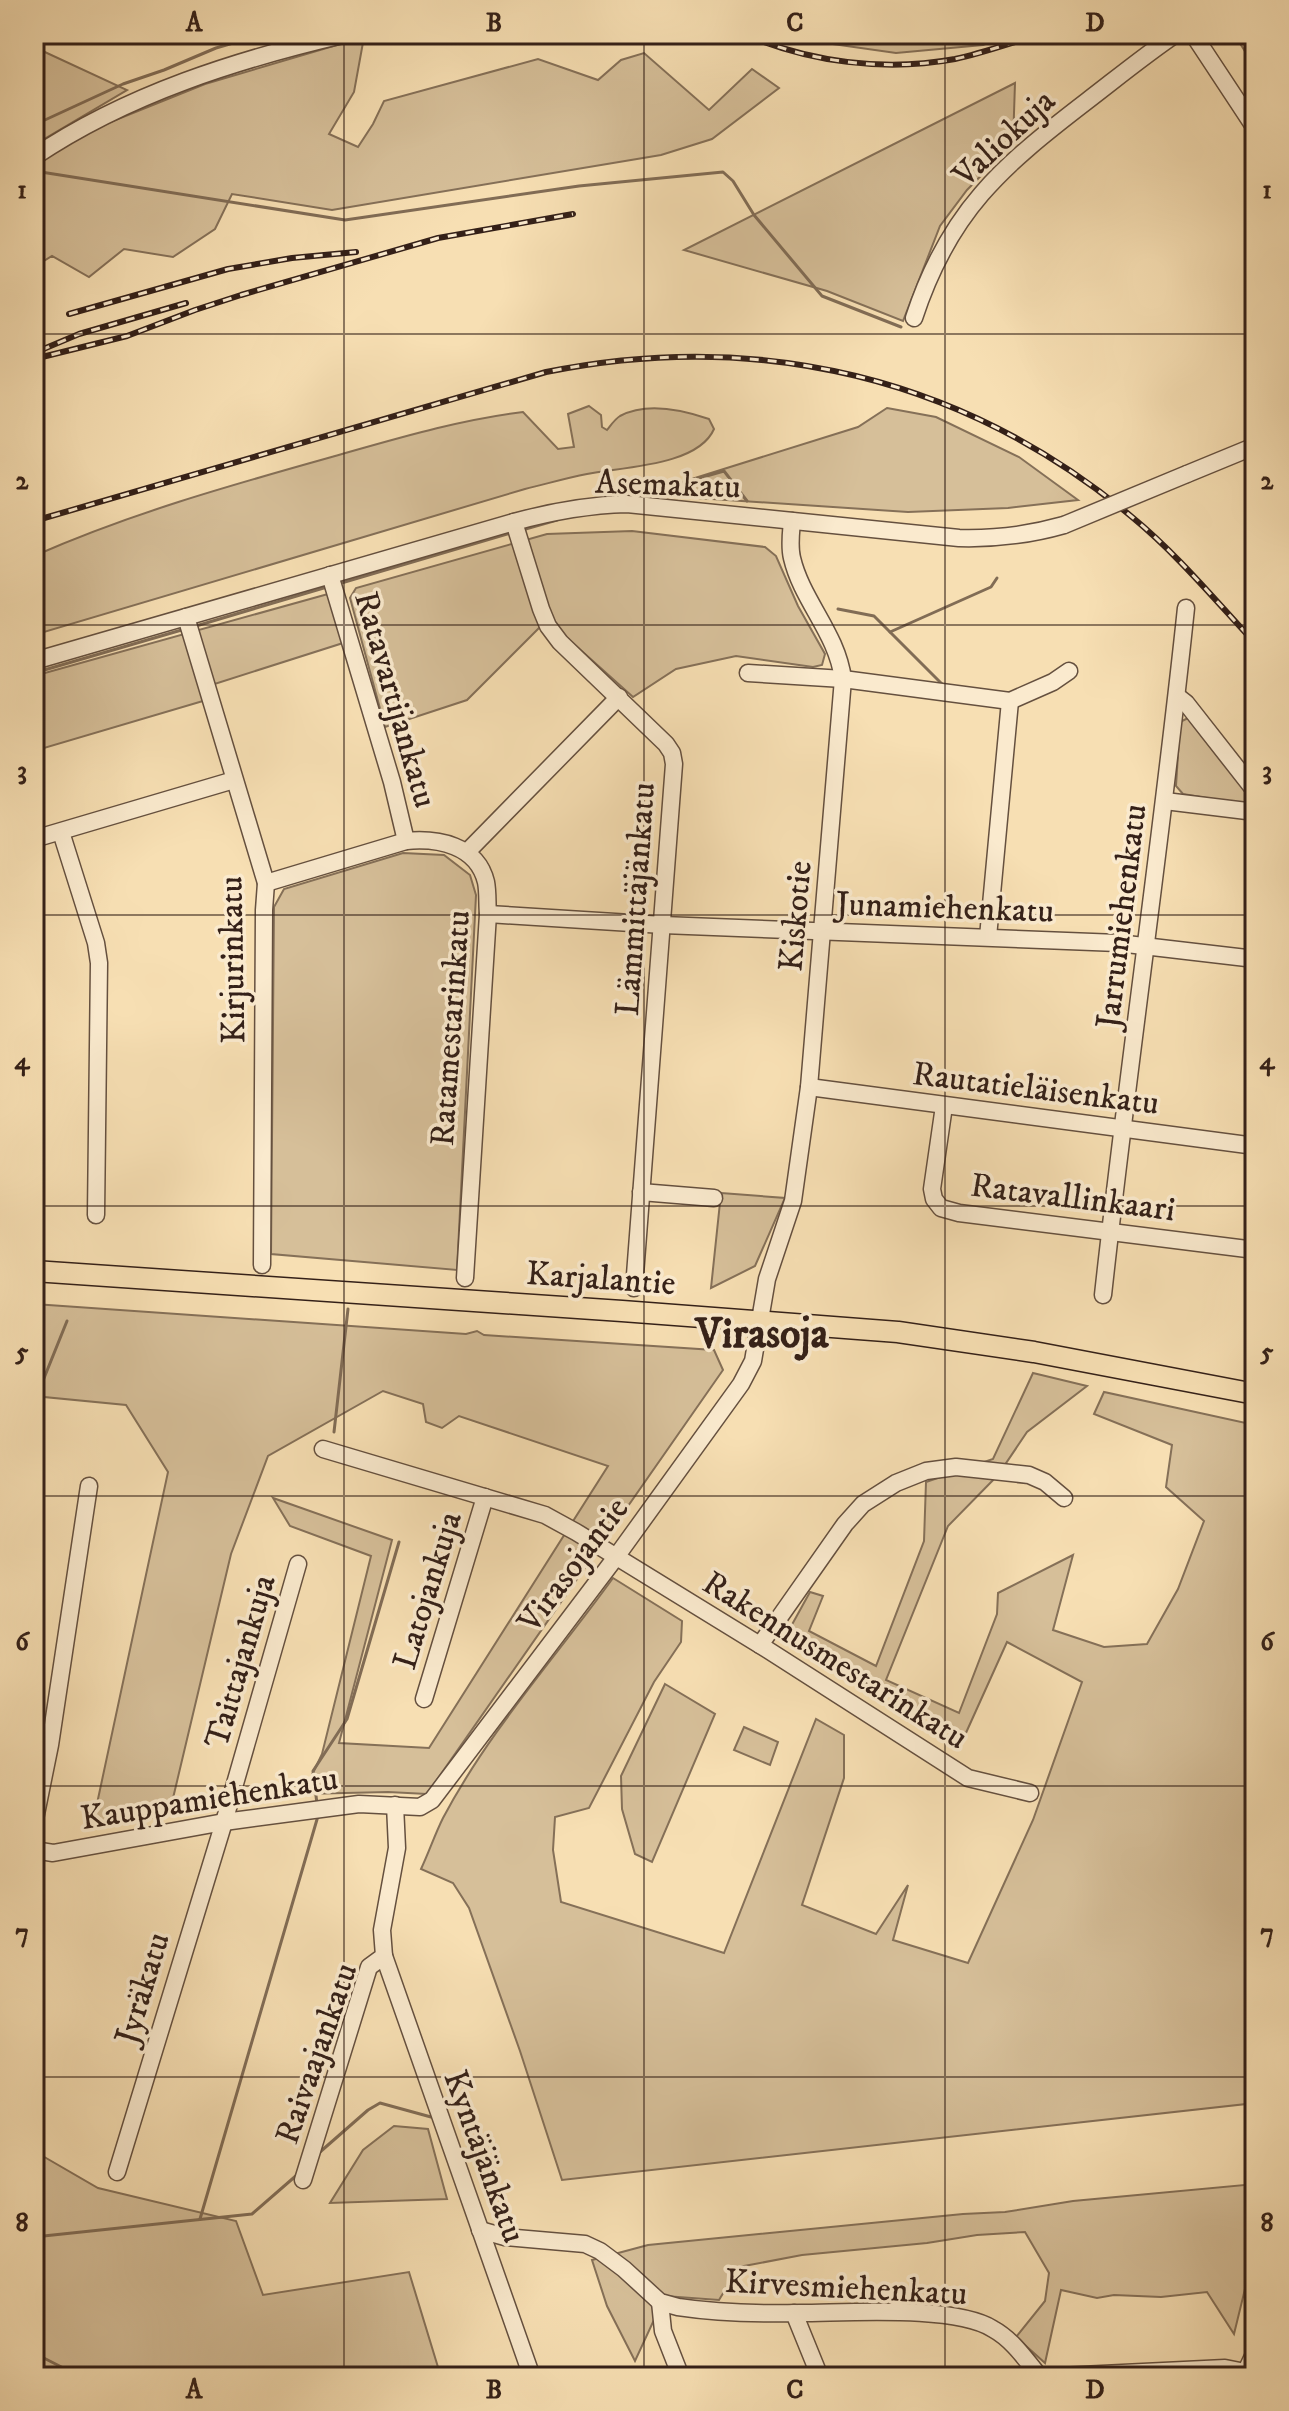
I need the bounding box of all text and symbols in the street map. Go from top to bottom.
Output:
text: A [185,7,204,40]
text: B [486,7,502,40]
text: C [786,7,804,40]
text: D [1085,7,1105,40]
street label: Valiokuja [944,80,1065,197]
text: 1 [17,174,27,207]
text: 1 [1262,174,1272,207]
street label: Asemakatu [594,461,741,509]
text: 2 [16,465,30,498]
text: 2 [1261,465,1275,498]
street label: Ratavartijankatu [344,587,446,813]
text: 3 [17,755,27,788]
text: 3 [1262,755,1272,788]
street label: Lämmittäjänkatu [607,781,665,1017]
street label: Jarrumiehenkatu [1087,802,1157,1034]
street label: Kiskotie [770,859,822,973]
street label: Kirjurinkatu [211,876,255,1044]
street label: Junamiehenkatu [832,883,1055,933]
street label: Ratamestarinkatu [422,909,480,1148]
text: 4 [15,1045,31,1078]
text: 4 [1260,1045,1276,1078]
street label: Rautatieläisenkatu [910,1053,1161,1125]
street label: Ratavallinkaari [968,1165,1177,1231]
street label: Karjalantie [525,1253,677,1305]
district label: Virasoja [694,1309,830,1361]
text: 5 [15,1336,29,1369]
text: 5 [1260,1336,1274,1369]
street label: Virasojantie [508,1489,638,1642]
street label: Latojankuja [384,1506,472,1674]
street label: Rakennusmestarinkatu [695,1562,975,1759]
street label: Taittajankuja [196,1570,286,1753]
text: 6 [15,1626,30,1659]
text: 6 [1260,1626,1275,1659]
street label: Kauppamiehenkatu [78,1758,341,1840]
text: 7 [15,1917,29,1950]
text: 7 [1260,1917,1274,1950]
street label: Jyräkatu [105,1928,180,2052]
street label: Raivaajankatu [266,1958,367,2150]
street label: Kyntäjänkatu [434,2065,535,2249]
text: 8 [15,2207,29,2240]
text: 8 [1260,2207,1274,2240]
street label: Kirvesmiehenkatu [724,2261,968,2315]
text: A [185,2374,204,2407]
text: B [486,2374,502,2407]
text: C [786,2374,804,2407]
text: D [1085,2374,1105,2407]

